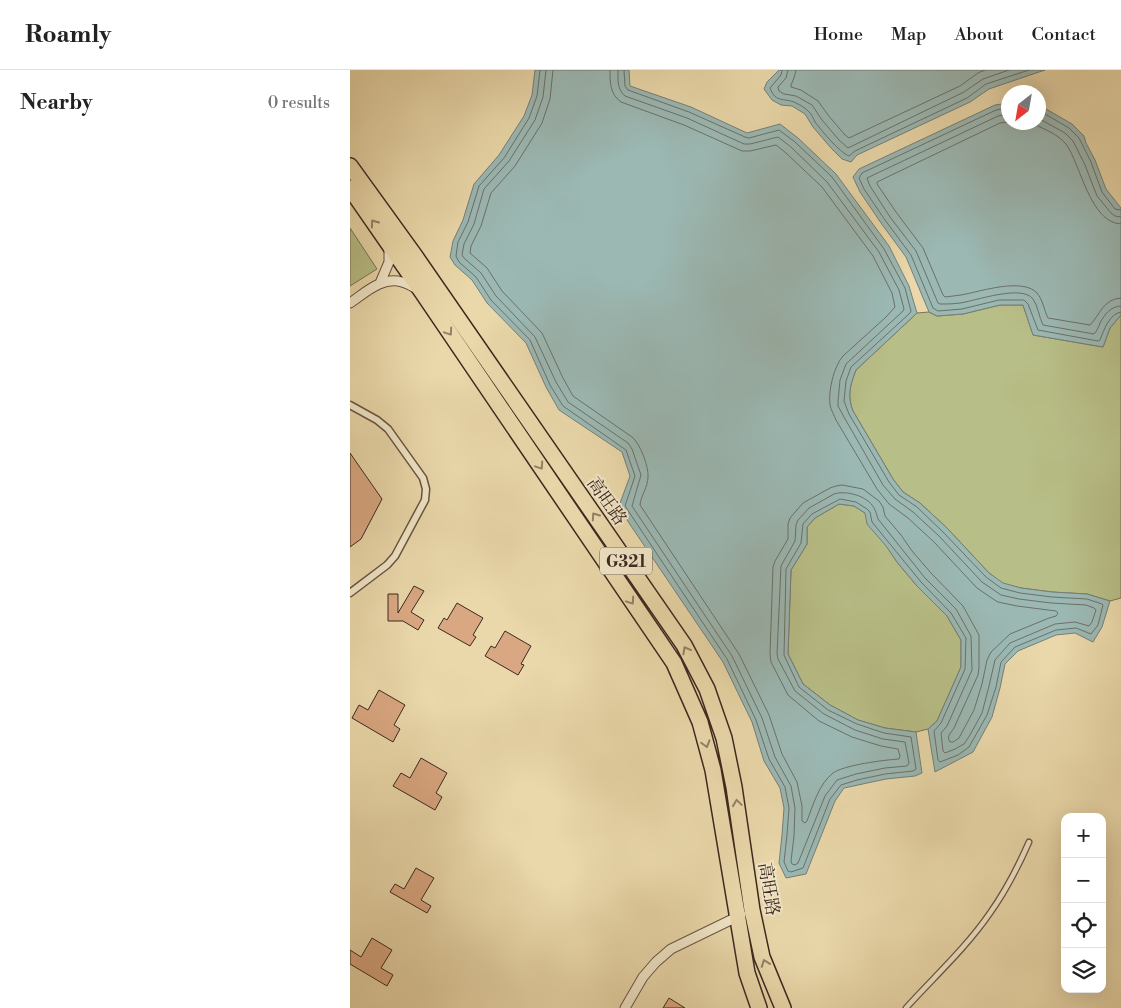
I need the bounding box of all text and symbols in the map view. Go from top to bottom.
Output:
text: Roamly [25,20,111,50]
text: Home [814,23,863,46]
text: Map [891,23,927,46]
text: About [955,23,1004,46]
text: Contact [1032,23,1096,46]
north arrow [1001,85,1046,130]
text: Nearby [20,90,93,116]
text: 0 results [268,93,330,113]
one-way arrow [371,219,380,229]
one-way arrow [443,326,452,336]
one-way arrow [534,461,543,470]
street label: 高旺路 [582,473,631,530]
one-way arrow [592,512,601,522]
road number: G321 [600,548,652,574]
one-way arrow [625,595,634,605]
one-way arrow [683,646,693,655]
one-way arrow [700,740,711,748]
one-way arrow [732,799,743,807]
map controls [1061,813,1106,993]
button: + [1061,813,1106,858]
button: − [1061,858,1106,903]
street label: 高旺路 [753,861,784,918]
button: locate [1061,903,1106,948]
button: layers [1061,948,1106,993]
one-way arrow [761,959,771,968]

